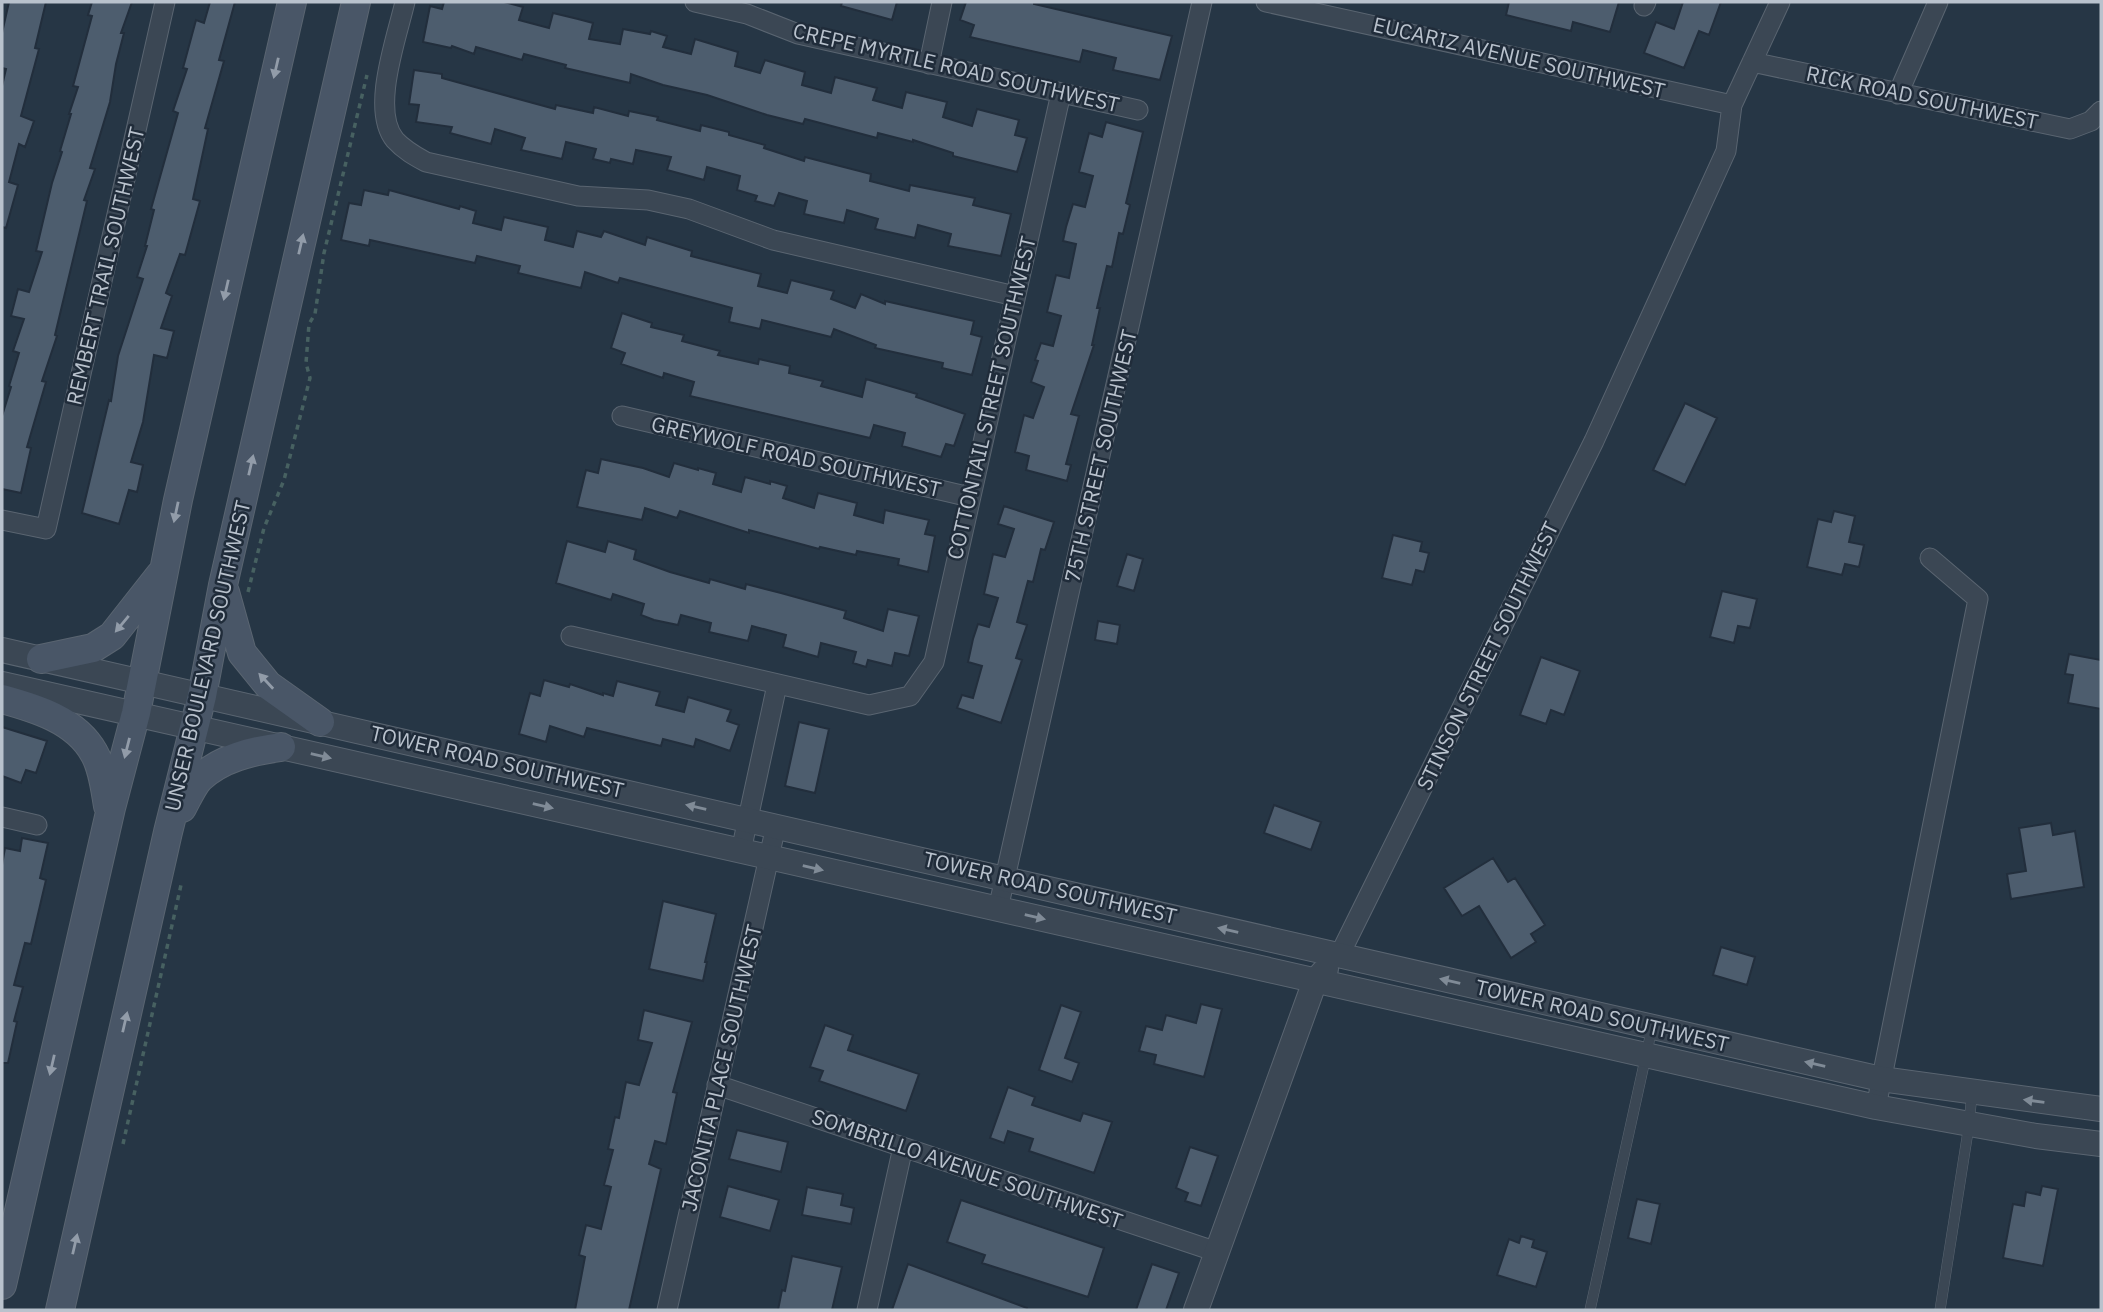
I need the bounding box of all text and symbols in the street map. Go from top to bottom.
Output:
street label: EUCARIZ AVENUE SOUTHWEST [1370,10,1668,104]
street label: CREPE MYRTLE ROAD SOUTHWEST [790,16,1122,118]
one-way arrow [271,57,282,79]
street label: RICK ROAD SOUTHWEST [1804,59,2041,135]
street label: REMBERT TRAIL SOUTHWEST [59,124,151,408]
one-way arrow [296,233,307,255]
street label: COTTONTAIL STREET SOUTHWEST [940,233,1042,562]
one-way arrow [220,279,231,301]
street label: 75TH STREET SOUTHWEST [1057,326,1143,585]
street label: GREYWOLF ROAD SOUTHWEST [649,409,944,503]
one-way arrow [245,454,256,476]
street label: UNSER BOULEVARD SOUTHWEST [158,498,256,814]
one-way arrow [170,501,181,523]
street label: STINSON STREET SOUTHWEST [1410,516,1565,795]
one-way arrow [115,615,130,632]
one-way arrow [258,673,274,690]
street label: TOWER ROAD SOUTHWEST [368,718,627,804]
one-way arrow [121,738,131,759]
one-way arrow [311,751,333,762]
one-way arrow [532,801,554,812]
one-way arrow [685,802,707,813]
street label: TOWER ROAD SOUTHWEST [921,844,1180,930]
one-way arrow [802,862,824,873]
one-way arrow [1024,912,1046,923]
street label: JACONITA PLACE SOUTHWEST [674,922,768,1214]
one-way arrow [1217,924,1239,935]
street label: TOWER ROAD SOUTHWEST [1473,972,1732,1058]
one-way arrow [1439,976,1461,987]
one-way arrow [119,1011,130,1033]
one-way arrow [46,1054,57,1076]
one-way arrow [1804,1058,1826,1069]
one-way arrow [2022,1095,2044,1106]
street label: SOMBRILLO AVENUE SOUTHWEST [808,1102,1126,1235]
one-way arrow [69,1233,80,1255]

